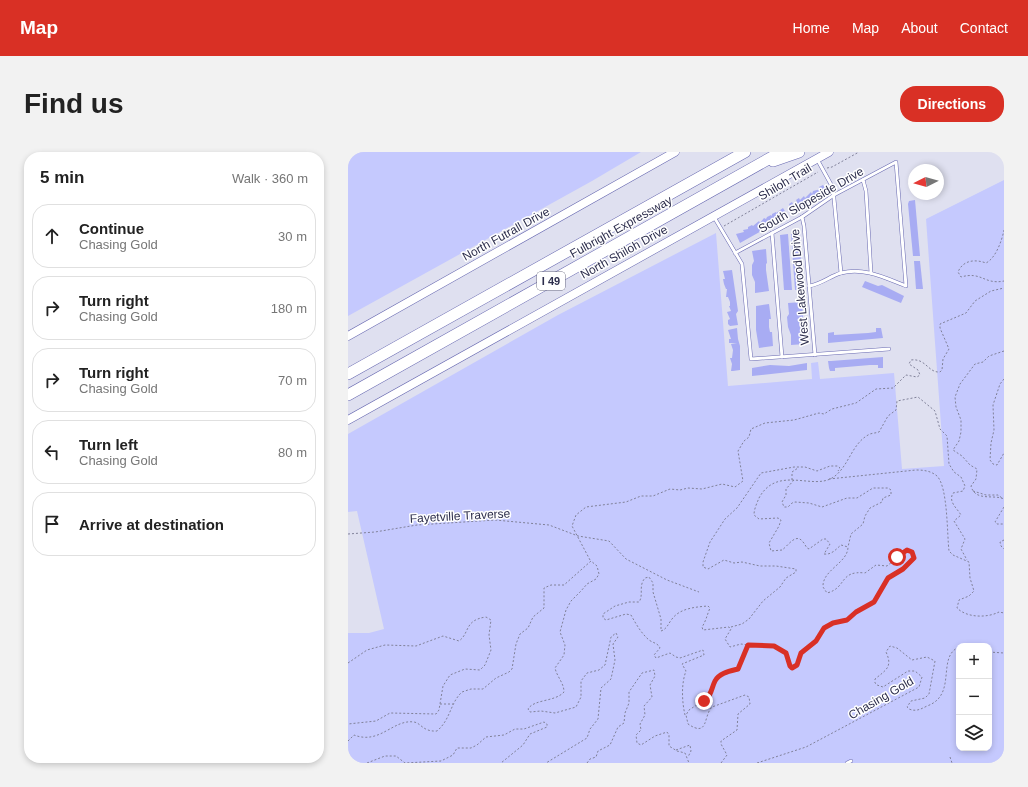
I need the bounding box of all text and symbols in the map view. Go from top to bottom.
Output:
text: Map [20,17,58,38]
text: Home [793,20,830,36]
text: Map [852,20,879,36]
text: About [901,20,938,36]
text: Contact [960,20,1008,36]
button: Directions [900,86,1004,122]
text: Find us [24,88,124,119]
street label: Shiloh Trail [756,161,814,203]
street label: South Slopeside Drive [756,164,866,236]
north arrow [908,164,944,200]
text: 5 min [40,168,84,187]
text: Walk · 360 m [232,171,308,186]
street label: Fulbright Expressway [567,193,675,261]
street label: North Futrall Drive [460,204,552,264]
text: Continue [79,220,144,237]
street label: North Shiloh Drive [578,222,670,282]
icon: ahead [41,225,63,247]
street label: West Lakewood Drive [788,228,812,346]
text: 30 m [278,229,307,244]
text: Chasing Gold [79,237,158,252]
road number: I 49 [537,272,565,290]
text: Turn right [79,292,149,309]
icon: right [41,297,63,319]
text: 180 m [271,301,307,316]
text: Chasing Gold [79,309,158,324]
text: Turn right [79,364,149,381]
icon: right [41,369,63,391]
text: 70 m [278,373,307,388]
text: Chasing Gold [79,381,158,396]
text: Turn left [79,436,138,453]
icon: left [41,441,63,463]
text: 80 m [278,445,307,460]
text: Chasing Gold [79,453,158,468]
street label: Fayetville Traverse [409,506,511,526]
icon: arrive [41,513,63,535]
text: Arrive at destination [79,516,224,533]
route start [888,548,906,566]
map controls [956,643,992,751]
button: + [956,643,992,679]
street label: Chasing Gold [846,674,916,722]
button: − [956,679,992,715]
route end [695,692,713,710]
button: layers [956,715,992,751]

